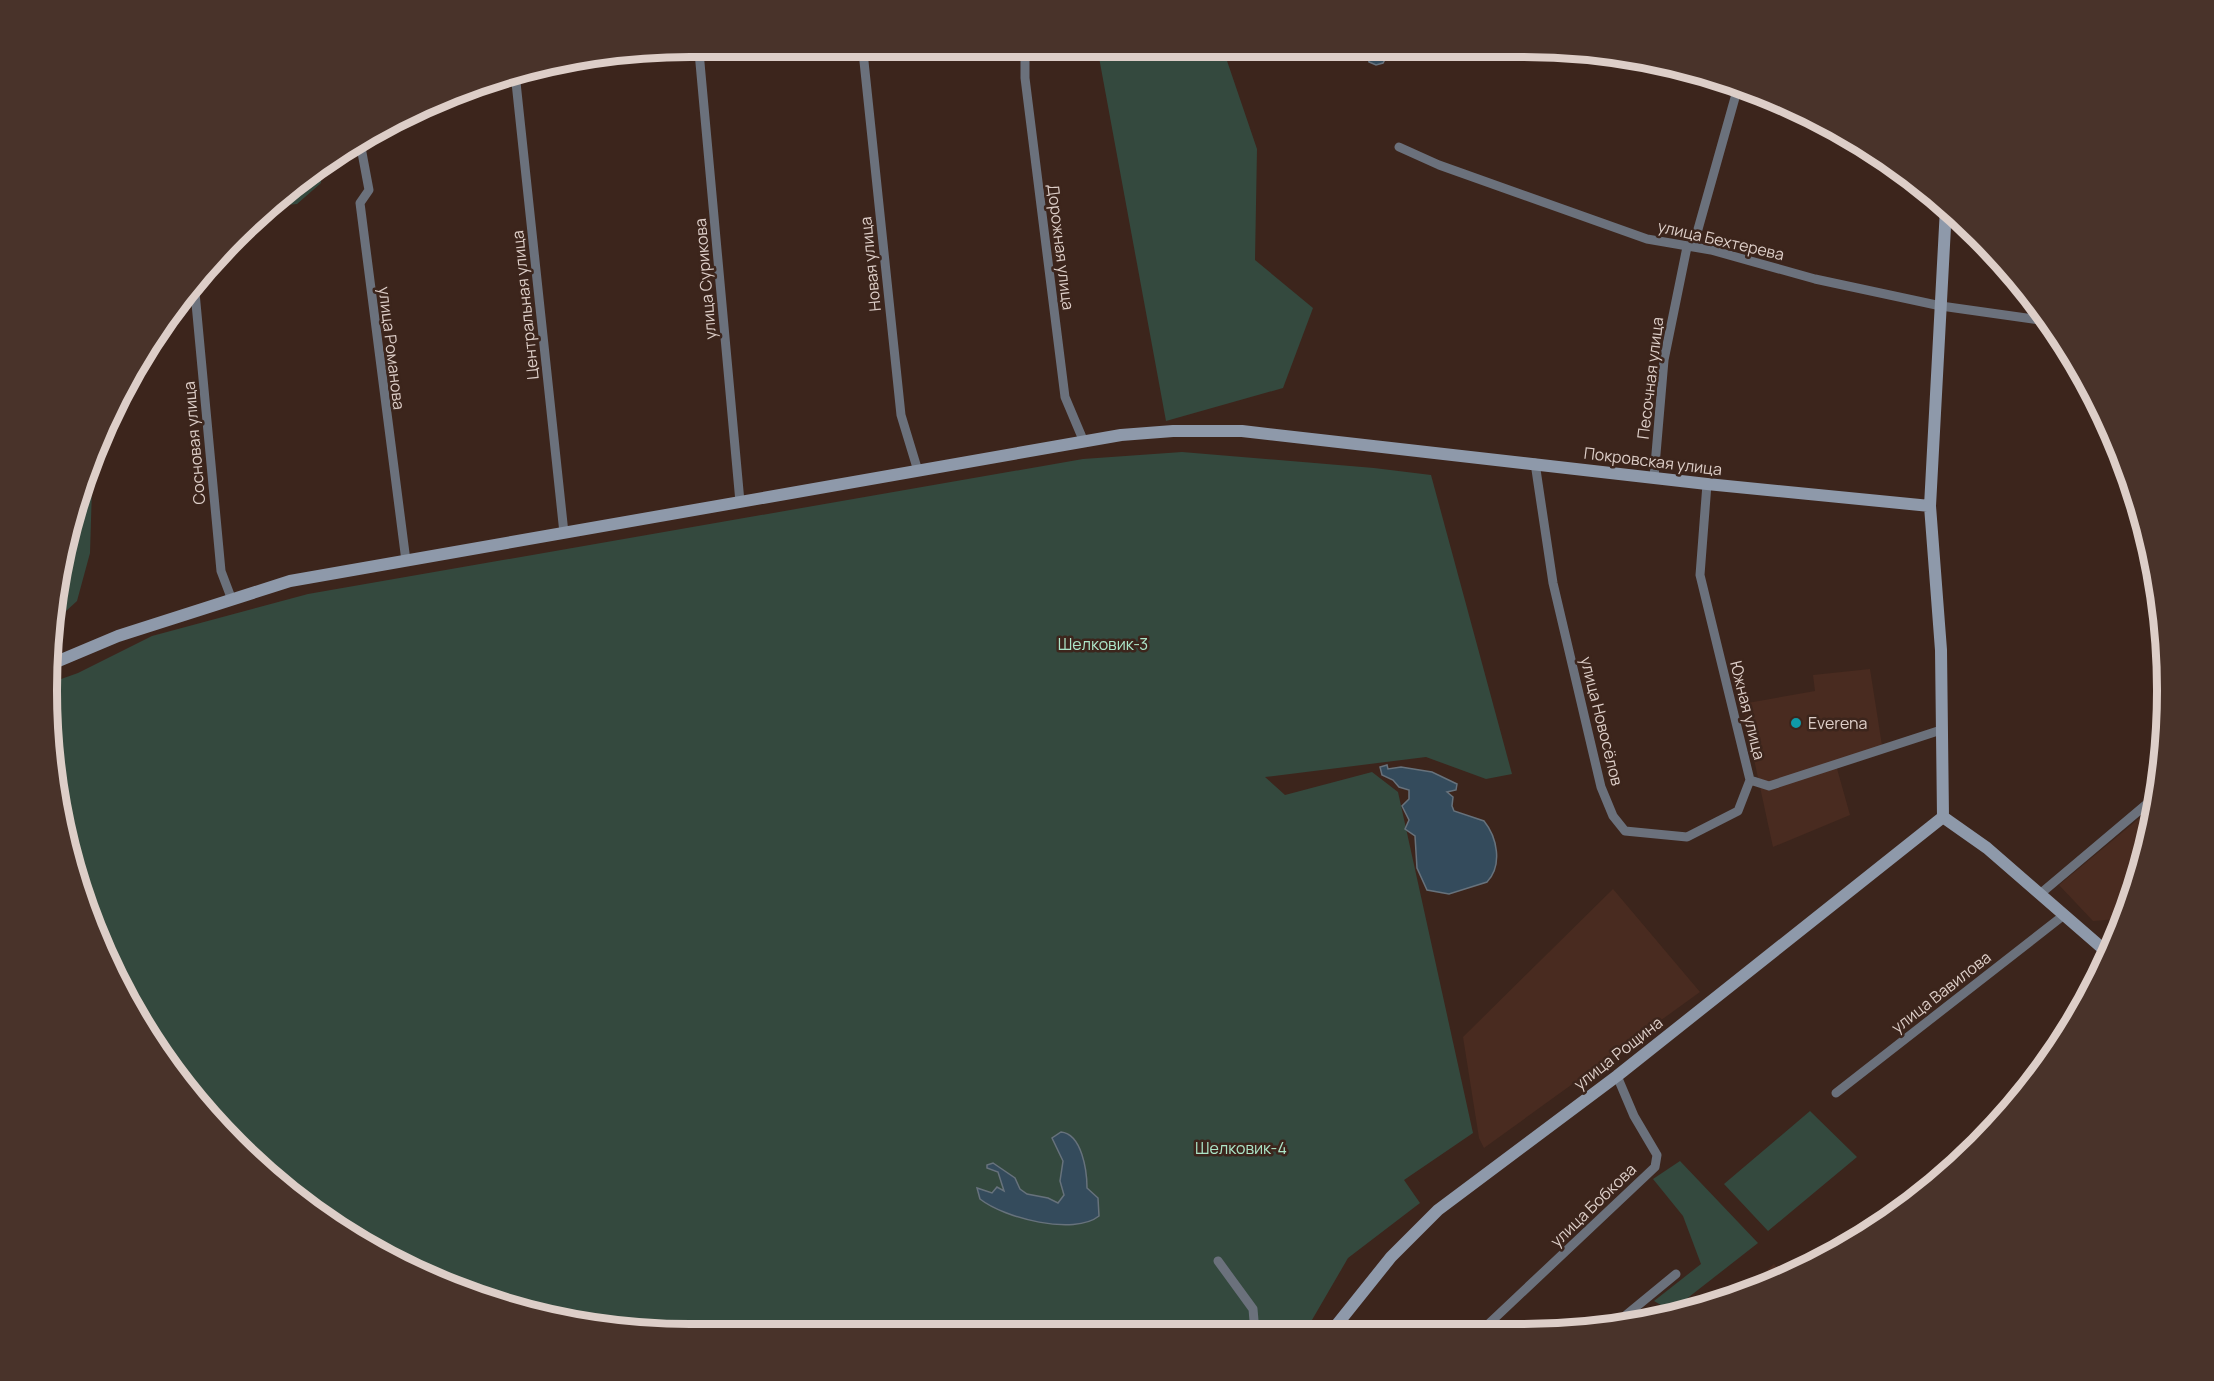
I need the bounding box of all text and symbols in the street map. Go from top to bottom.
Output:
street label: Дорожная улица [1042,183,1080,311]
street label: улица Бехтерева [1656,215,1786,265]
street label: Новая улица [854,216,886,312]
street label: улица Сурикова [689,217,721,341]
street label: Центральная улица [506,229,544,381]
street label: улица Романова [374,285,410,411]
street label: Песочная улица [1632,316,1668,440]
street label: Сосновая улица [178,381,210,505]
street label: Покровская улица [1583,442,1723,480]
park label: Шелковик-3 [1058,633,1148,655]
street label: улица Новосёлов [1575,654,1629,788]
street label: Южная улица [1725,658,1771,762]
place label: Everena [1808,712,1867,734]
marker: Everena [1789,716,1803,730]
street label: улица Вавилова [1887,946,1995,1038]
street label: улица Рощина [1569,1011,1667,1095]
park label: Шелковик-4 [1195,1137,1287,1159]
street label: улица Бобкова [1545,1158,1641,1252]

